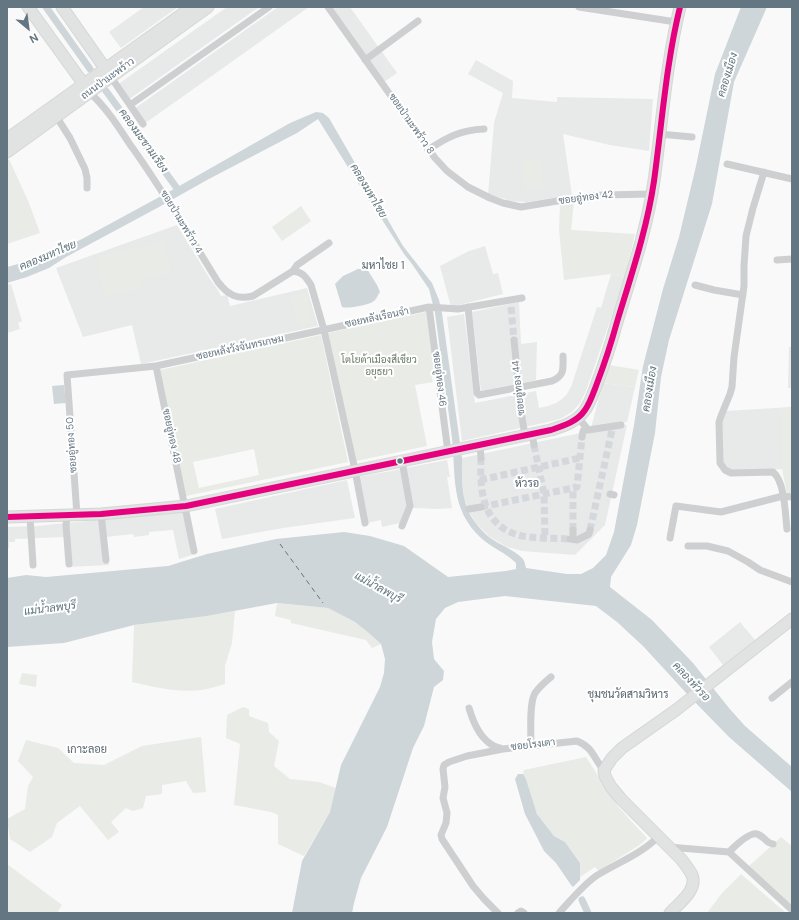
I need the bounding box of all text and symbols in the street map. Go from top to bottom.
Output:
north arrow [8,8,48,48]
text: N [27,30,41,47]
water label: คลองเมือง [715,51,741,99]
street label: ถนนป่ามะพร้าว [79,56,137,102]
street label: ซอยป่ามะพร้าว 8 [386,91,436,157]
water label: คลองมะขามเรียง [115,106,171,176]
water label: คลองมหาไชย [347,162,389,220]
street label: ซอยป่ามะพร้าว 4 [157,188,205,256]
street label: ซอยอู่ทอง 42 [558,189,614,207]
water label: คลองมหาไชย [17,238,79,274]
district label: มหาไชย 1 [362,259,404,273]
street label: ซอยหลังเรือนจำ [344,305,410,331]
street label: ซอยหลังวังจันทรเกษม [195,333,285,363]
street label: ซอยอู่ทอง 46 [430,351,448,407]
park label: โตโยต้าเมืองสีเขียว อยุธยา [341,354,417,378]
street label: ซอยอู่ทอง 44 [510,360,528,416]
water label: คลองเมือง [640,365,660,413]
street label: ซอยอู่ทอง 48 [159,408,183,464]
street label: ซอยอู่ทอง 50 [64,417,80,473]
unlabelled marker [395,456,405,466]
district label: หัวรอ [515,477,539,491]
water label: แม่น้ำลพบุรี [352,570,404,606]
water label: แม่น้ำลพบุรี [23,599,77,619]
water label: คลองหัวรอ [670,660,712,704]
district label: ชุมชนวัดสามวิหาร [588,688,668,702]
street label: ซอยโรงเตา [510,736,556,754]
district label: เกาะลอย [67,743,107,757]

